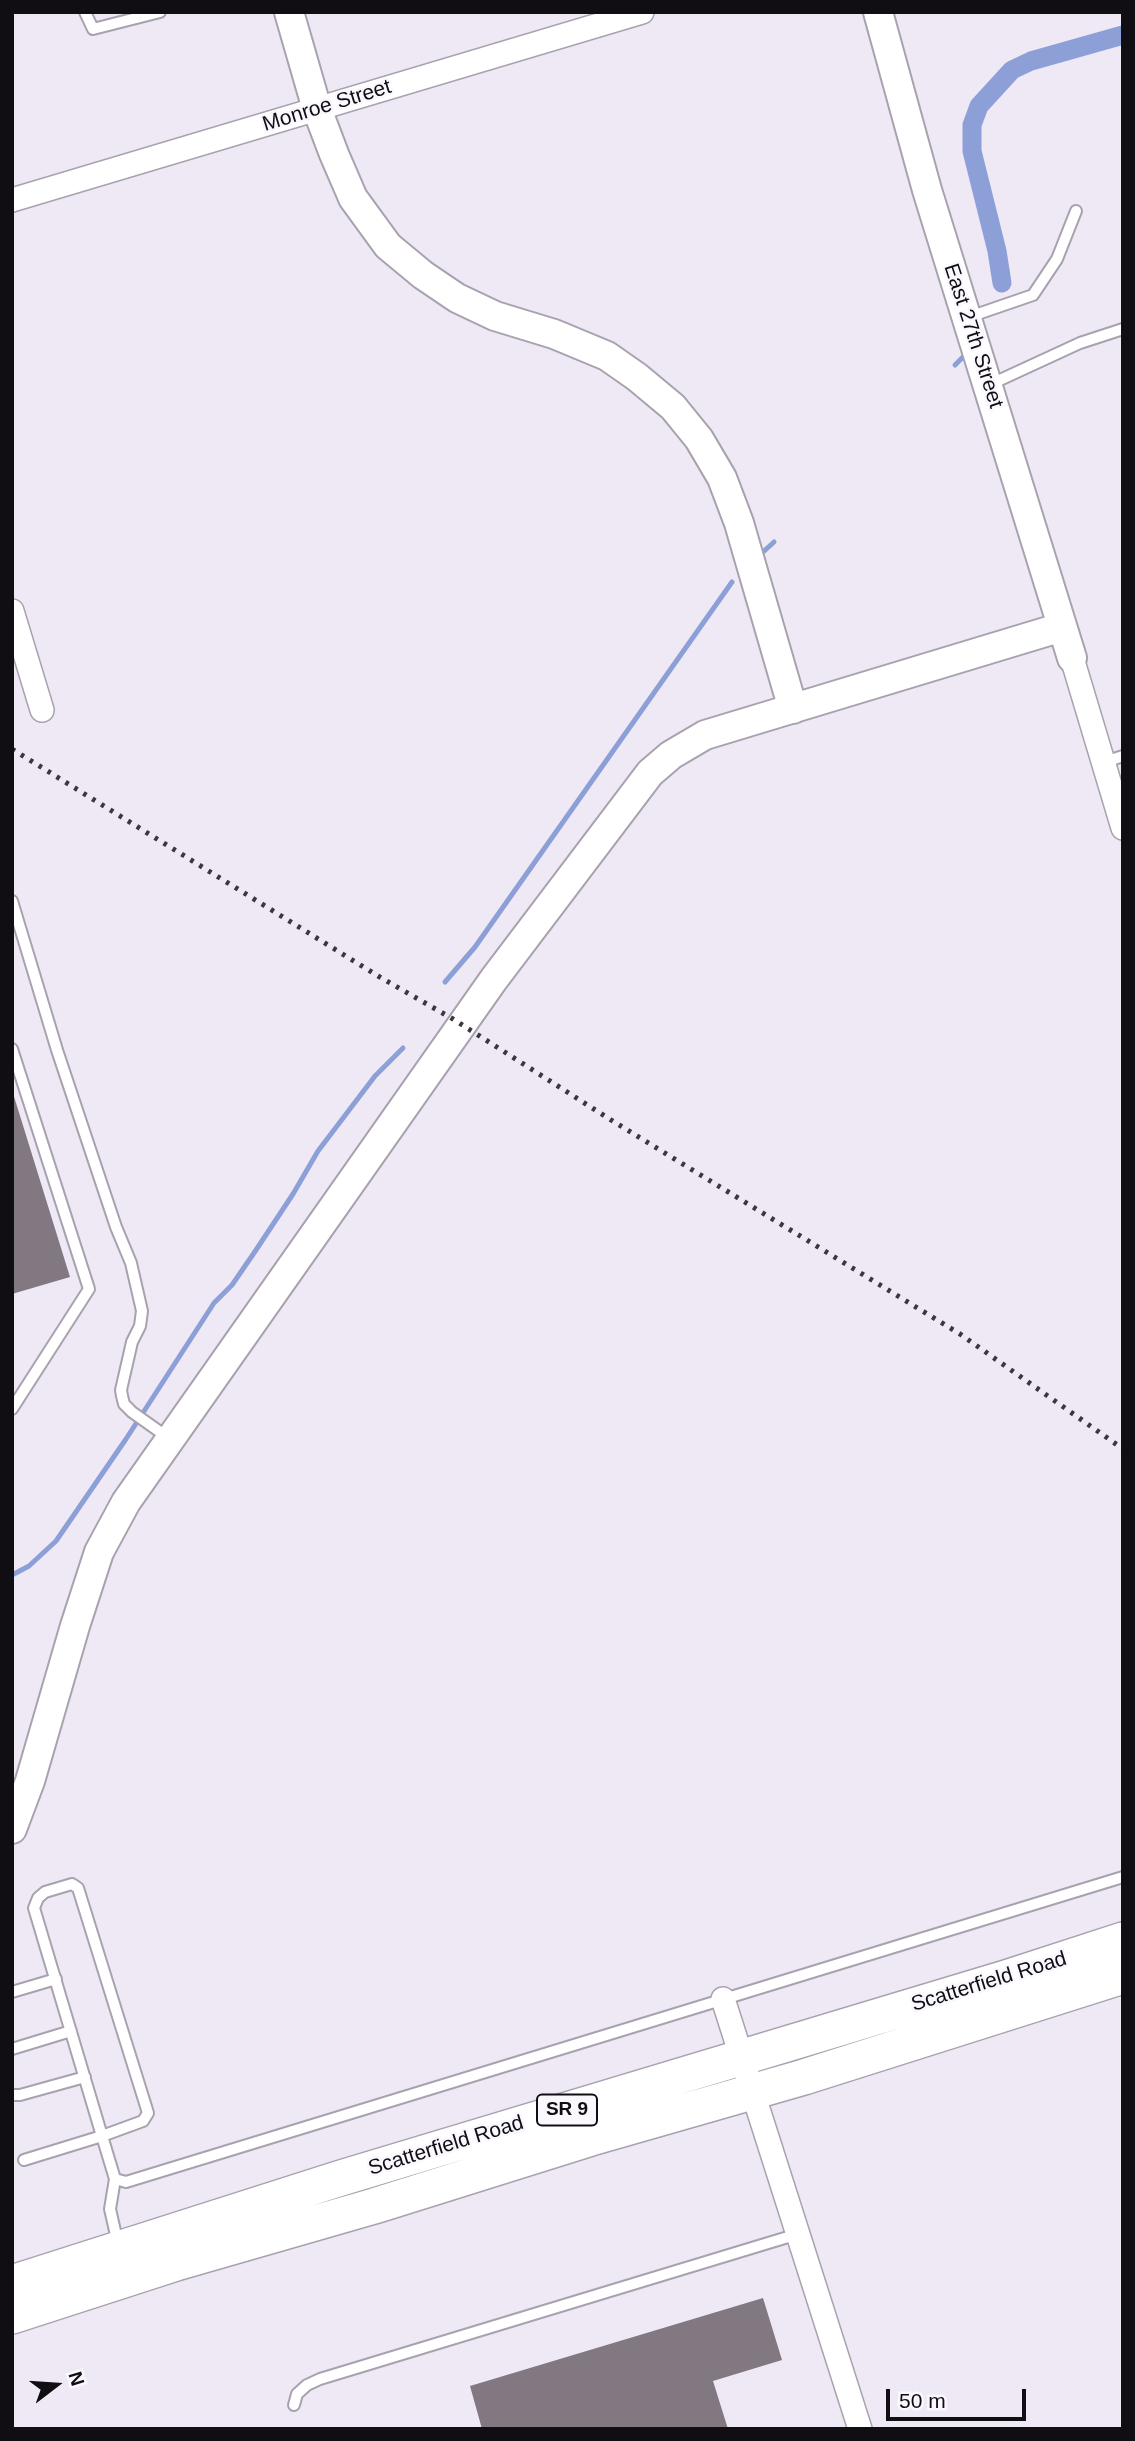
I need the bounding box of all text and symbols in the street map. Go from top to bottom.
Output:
street label: Monroe Street [260,74,394,138]
street label: East 27th Street [938,260,1008,412]
street label: Scatterfield Road [908,1946,1070,2018]
road number: SR 9 [537,2094,597,2126]
street label: Scatterfield Road [365,2110,527,2182]
north arrow [21,2350,91,2420]
text: N [65,2369,89,2388]
scale bar [890,2374,1030,2418]
text: 50 m [899,2389,946,2412]

